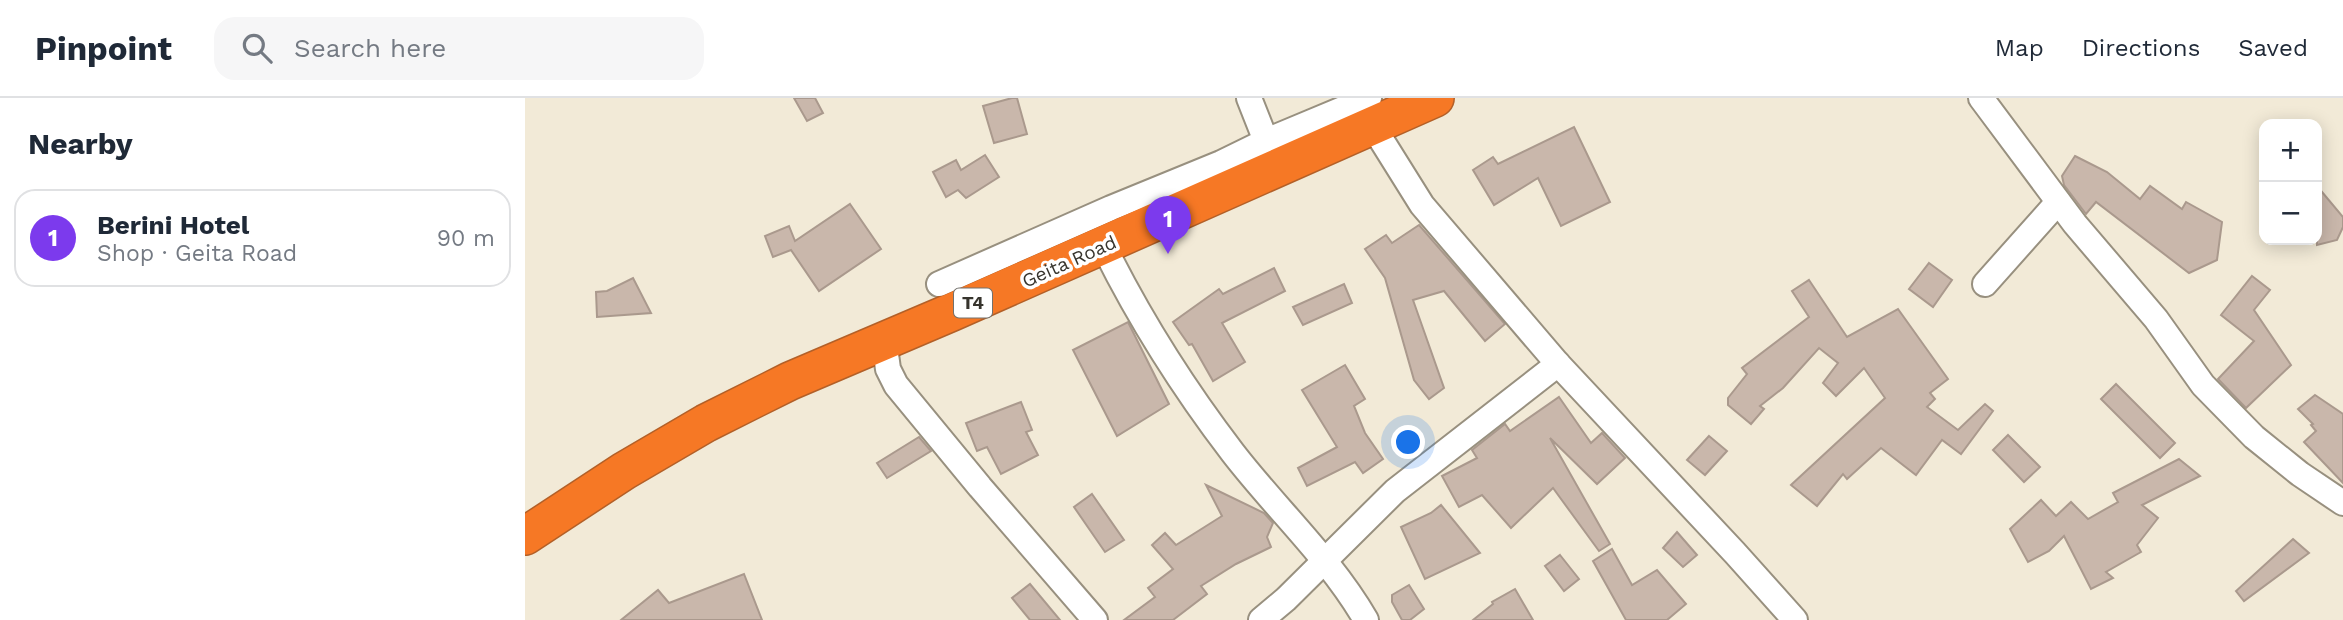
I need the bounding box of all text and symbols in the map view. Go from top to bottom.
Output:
search box [214,17,704,80]
text: Pinpoint [35,29,172,68]
icon: search [238,29,276,67]
text: Search here [294,33,446,63]
text: Map [1995,34,2044,62]
text: Directions [2082,34,2200,62]
text: Saved [2238,34,2308,62]
map controls [2259,119,2322,245]
button: + [2259,119,2322,182]
text: Nearby [28,126,133,161]
button: − [2259,182,2322,245]
pin: 1 [1145,196,1191,254]
text: Berini Hotel [97,210,249,240]
text: 1 [48,225,58,252]
text: 90 m [437,225,495,252]
street label: Geita Road [1018,230,1120,292]
text: Shop · Geita Road [97,240,297,267]
road number: T4 [954,288,992,318]
your location [1391,425,1425,459]

